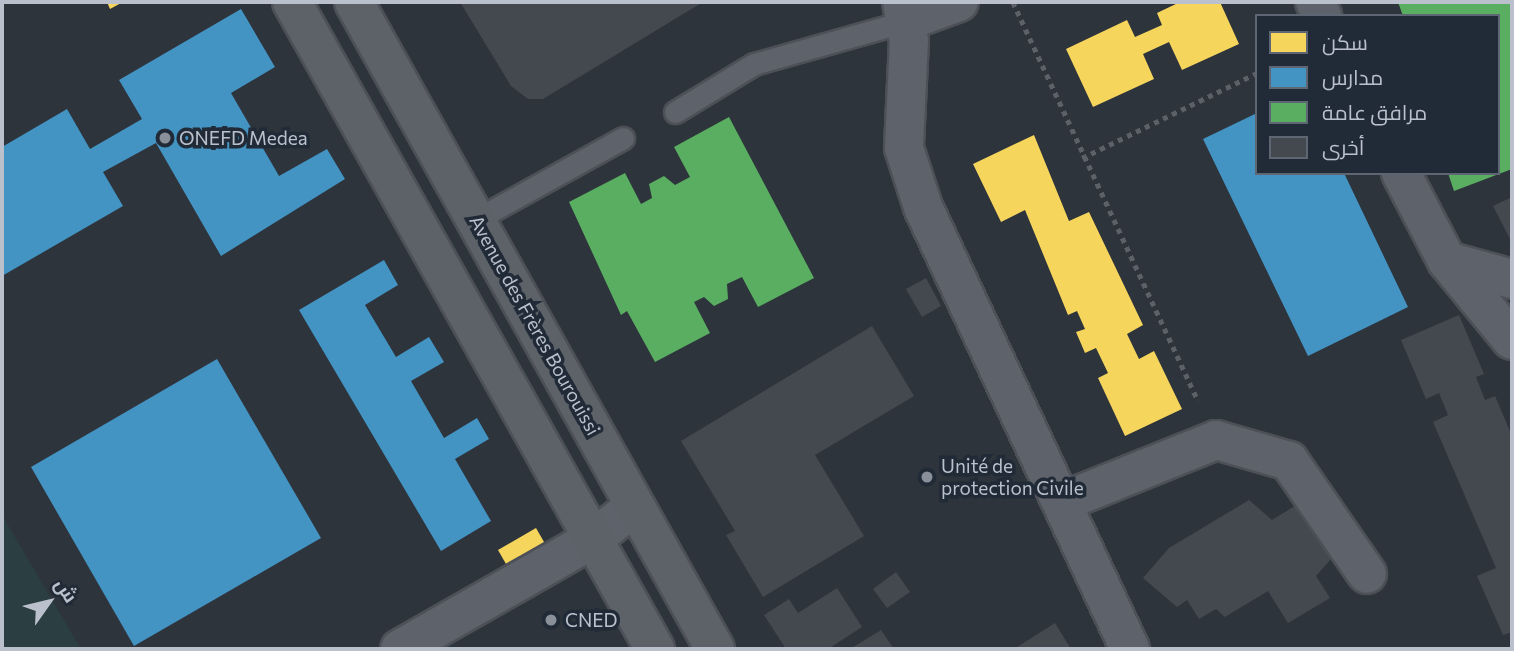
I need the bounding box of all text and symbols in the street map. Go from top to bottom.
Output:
legend [1255,14,1500,175]
text: سكن [1322,29,1368,54]
text: مدارس [1322,64,1383,89]
text: مرافق عامة [1322,99,1427,124]
place label: ONEFD Medea [179,127,308,149]
marker: ONEFD Medea [157,130,173,146]
text: أخرى [1322,134,1364,159]
street label: Avenue des Frères Bourouissi [465,211,605,439]
place label: Unité de protection Civile [941,455,1084,499]
marker: Unité de protection Civile [919,469,935,485]
north arrow [14,567,84,637]
text: ش [50,573,83,607]
place label: CNED [565,609,618,631]
marker: CNED [543,612,559,628]

